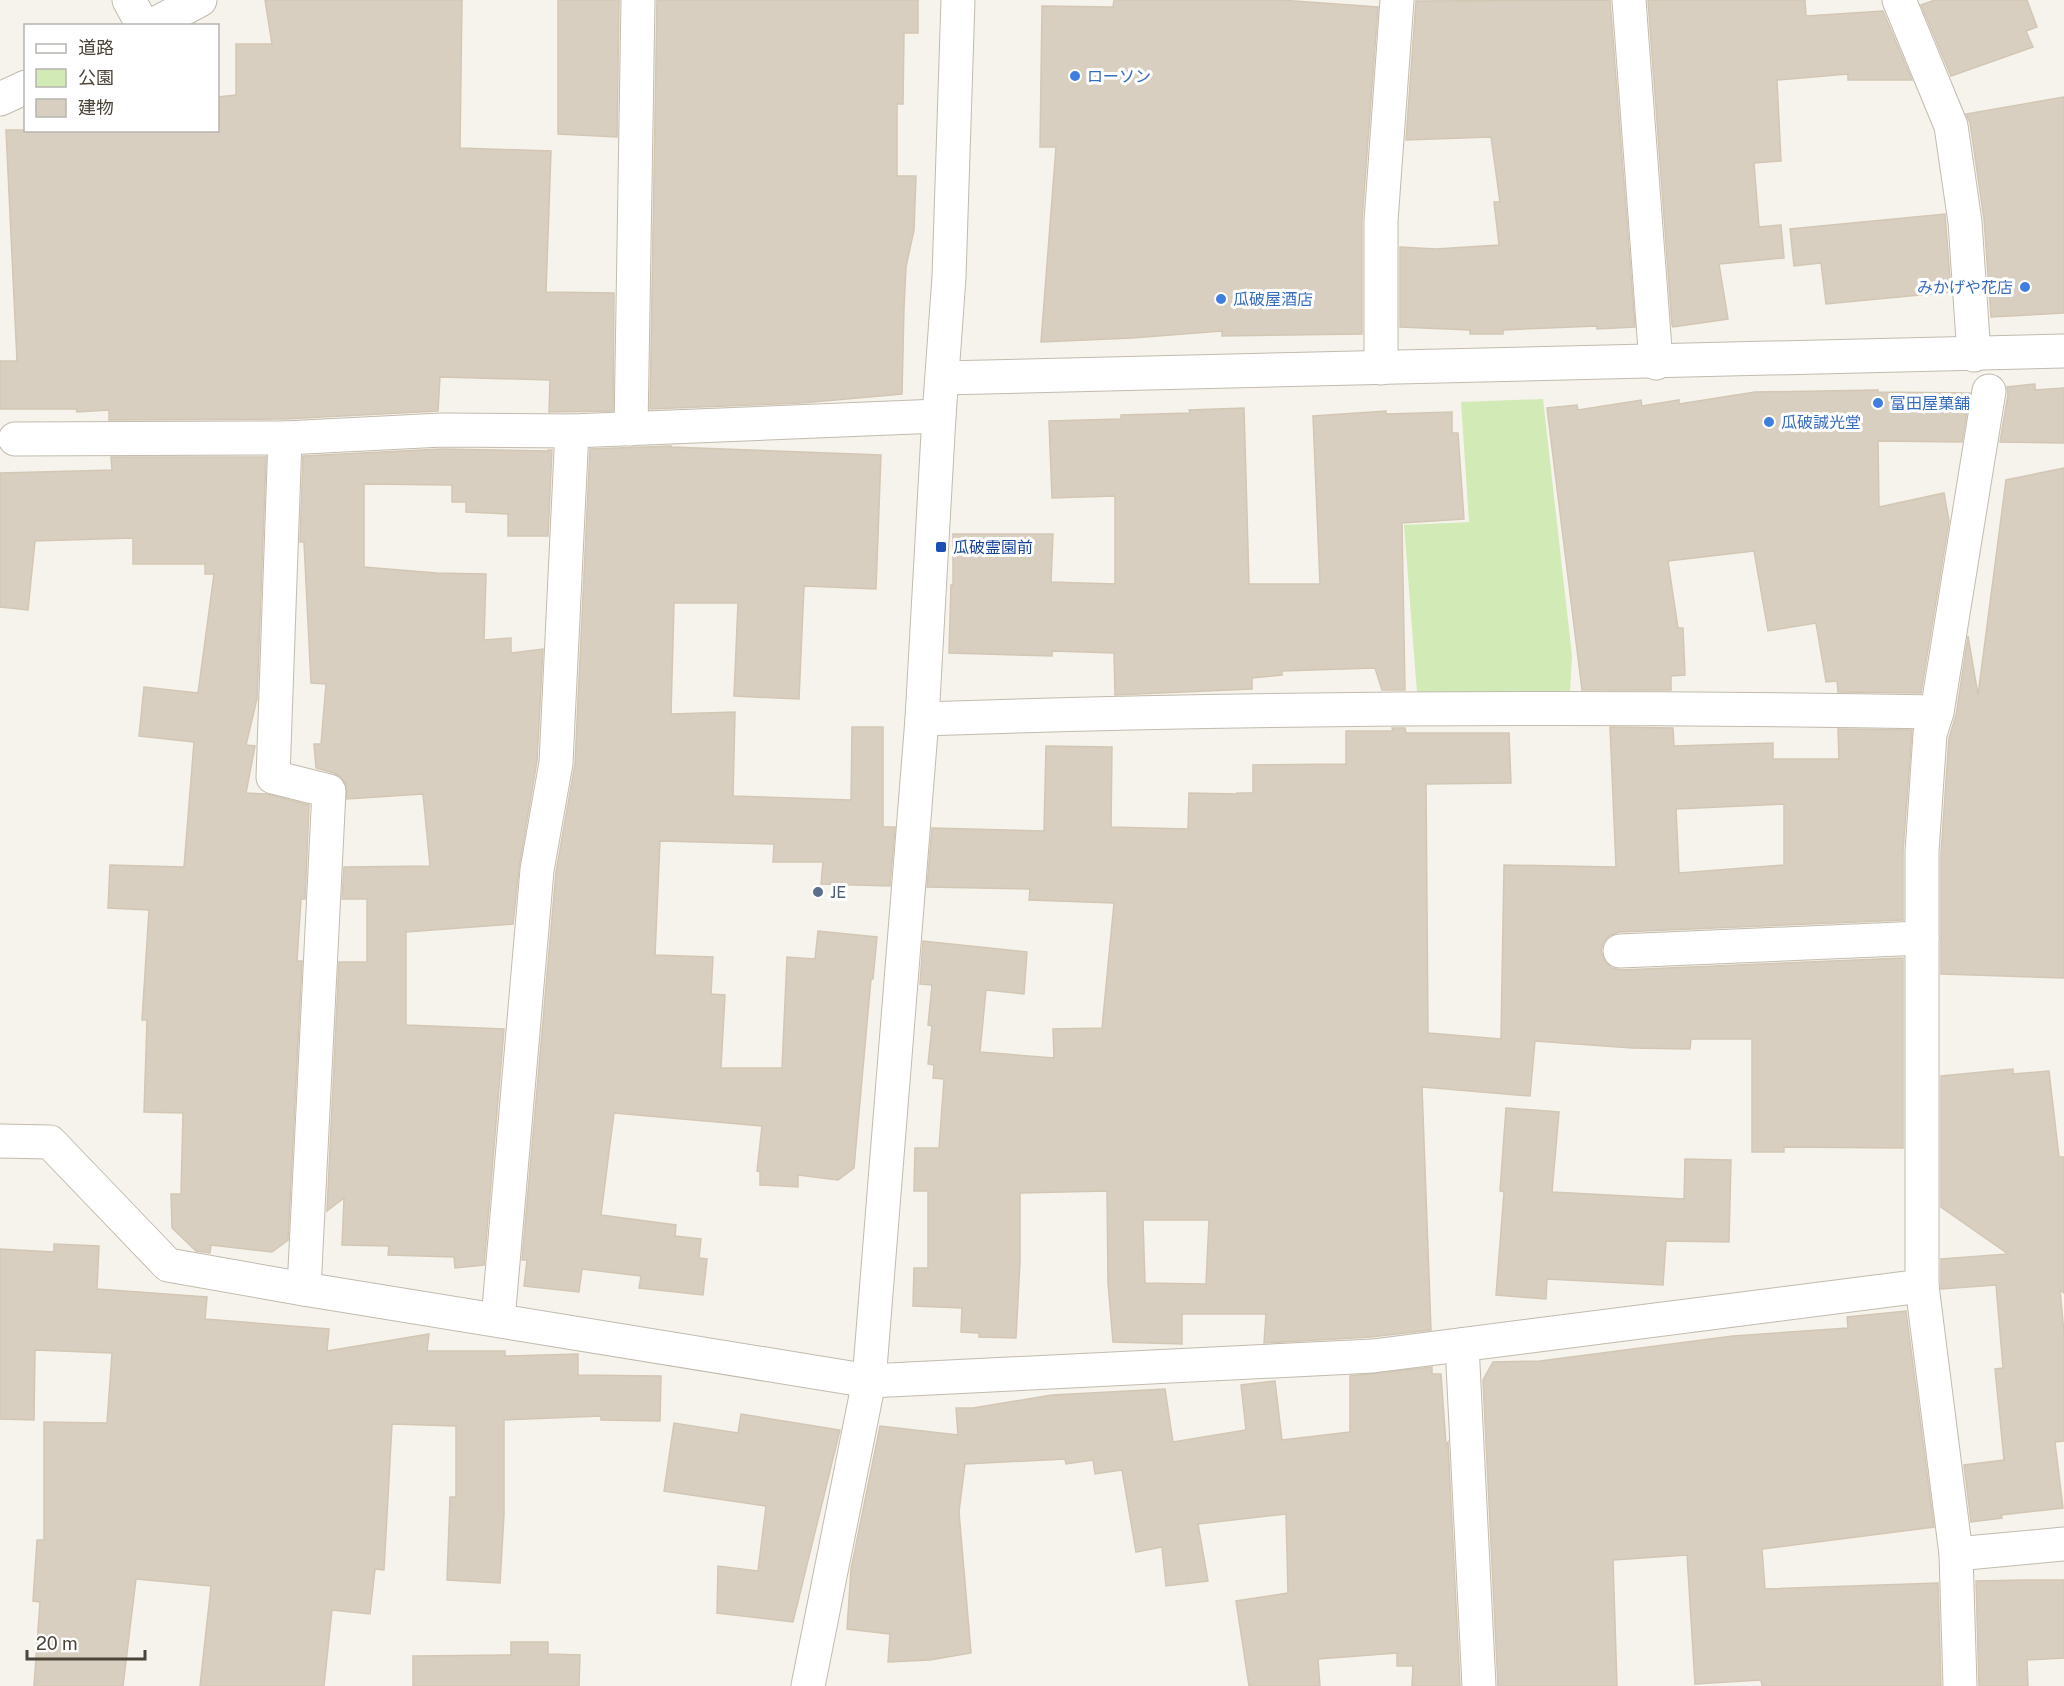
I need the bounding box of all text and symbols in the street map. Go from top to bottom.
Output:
legend [24,24,219,132]
text: 道路 [78,37,114,58]
text: 公園 [78,67,114,88]
place label: ローソン [1087,67,1151,86]
marker: ローソン [1068,69,1082,83]
text: 建物 [78,97,114,118]
place label: みかげや花店 [1917,278,2013,297]
marker: みかげや花店 [2018,280,2032,294]
place label: 瓜破屋酒店 [1233,290,1313,309]
marker: 瓜破屋酒店 [1214,292,1228,306]
place label: 富田屋菓舗 [1890,394,1970,413]
marker: 富田屋菓舗 [1871,396,1885,410]
place label: 瓜破誠光堂 [1781,413,1861,432]
marker: 瓜破誠光堂 [1762,415,1776,429]
place label: 瓜破霊園前 [953,538,1033,557]
marker: 瓜破霊園前 [934,540,948,554]
place label: JE [830,883,846,902]
marker: JE [811,885,825,899]
scale bar [27,1623,146,1661]
text: 20 m [36,1633,78,1654]

